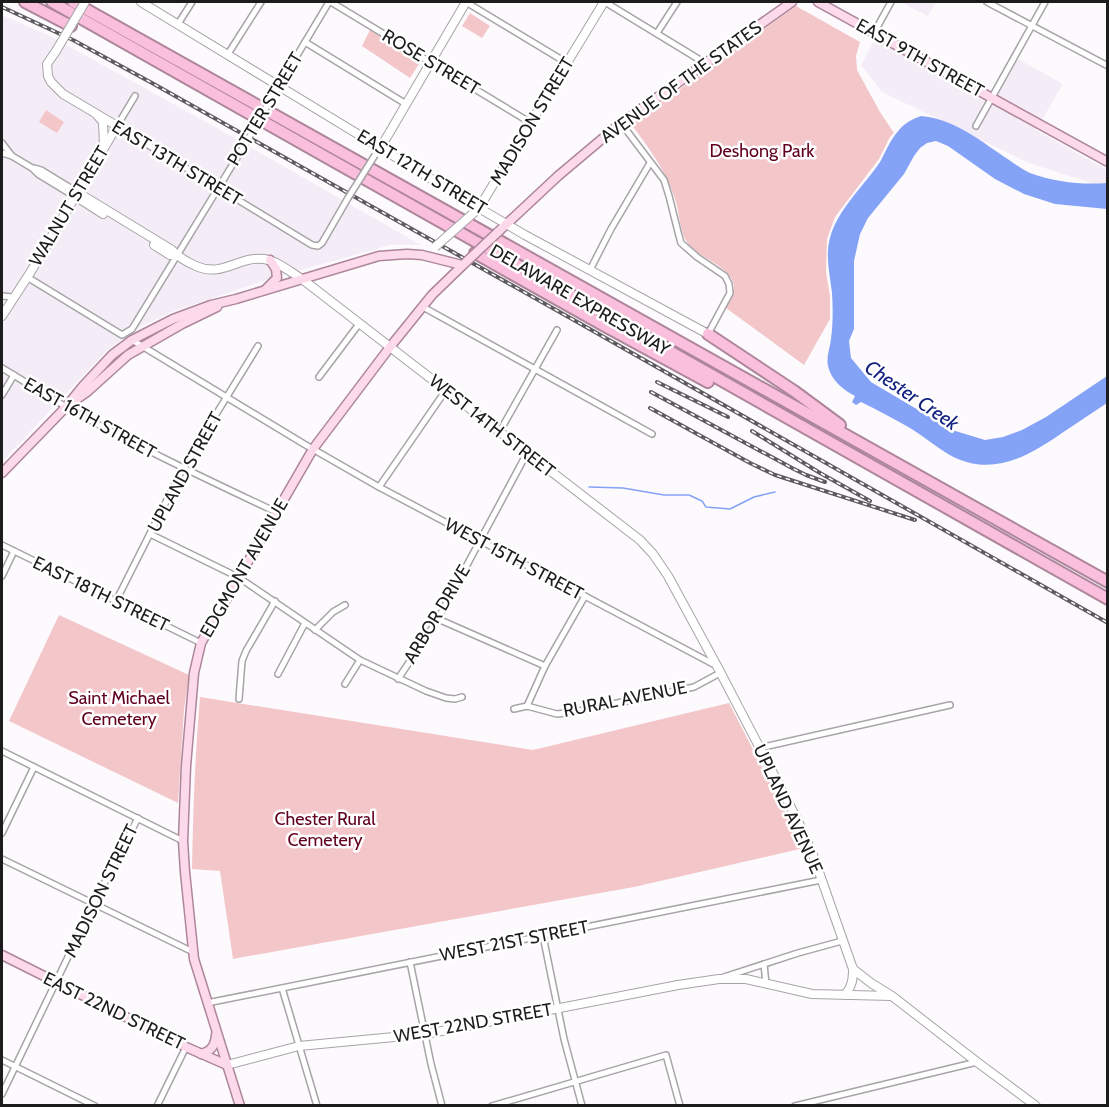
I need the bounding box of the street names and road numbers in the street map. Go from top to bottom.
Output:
street label: EAST 9TH STREET [852,14,988,102]
street label: AVENUE OF THE STATES [596,16,766,148]
street label: ROSE STREET [378,24,484,100]
street label: POTTER STREET [223,48,308,170]
street label: MADISON STREET [485,53,579,189]
street label: EAST 13TH STREET [108,116,246,211]
street label: EAST 12TH STREET [353,125,491,220]
street label: WALNUT STREET [24,142,114,270]
street label: DELAWARE EXPRESSWAY [486,239,675,361]
street label: WEST 14TH STREET [425,370,560,482]
street label: EAST 16TH STREET [20,373,160,464]
street label: UPLAND STREET [143,408,227,536]
street label: EDGMONT AVENUE [195,495,293,641]
street label: WEST 15TH STREET [441,513,587,605]
street label: EAST 18TH STREET [29,552,173,637]
street label: ARBOR DRIVE [399,561,475,667]
street label: RURAL AVENUE [561,676,689,722]
street label: UPLAND AVENUE [748,741,828,877]
street label: MADISON STREET [59,821,143,961]
street label: WEST 21ST STREET [438,916,591,966]
street label: EAST 22ND STREET [40,967,189,1055]
street label: WEST 22ND STREET [392,998,554,1048]

